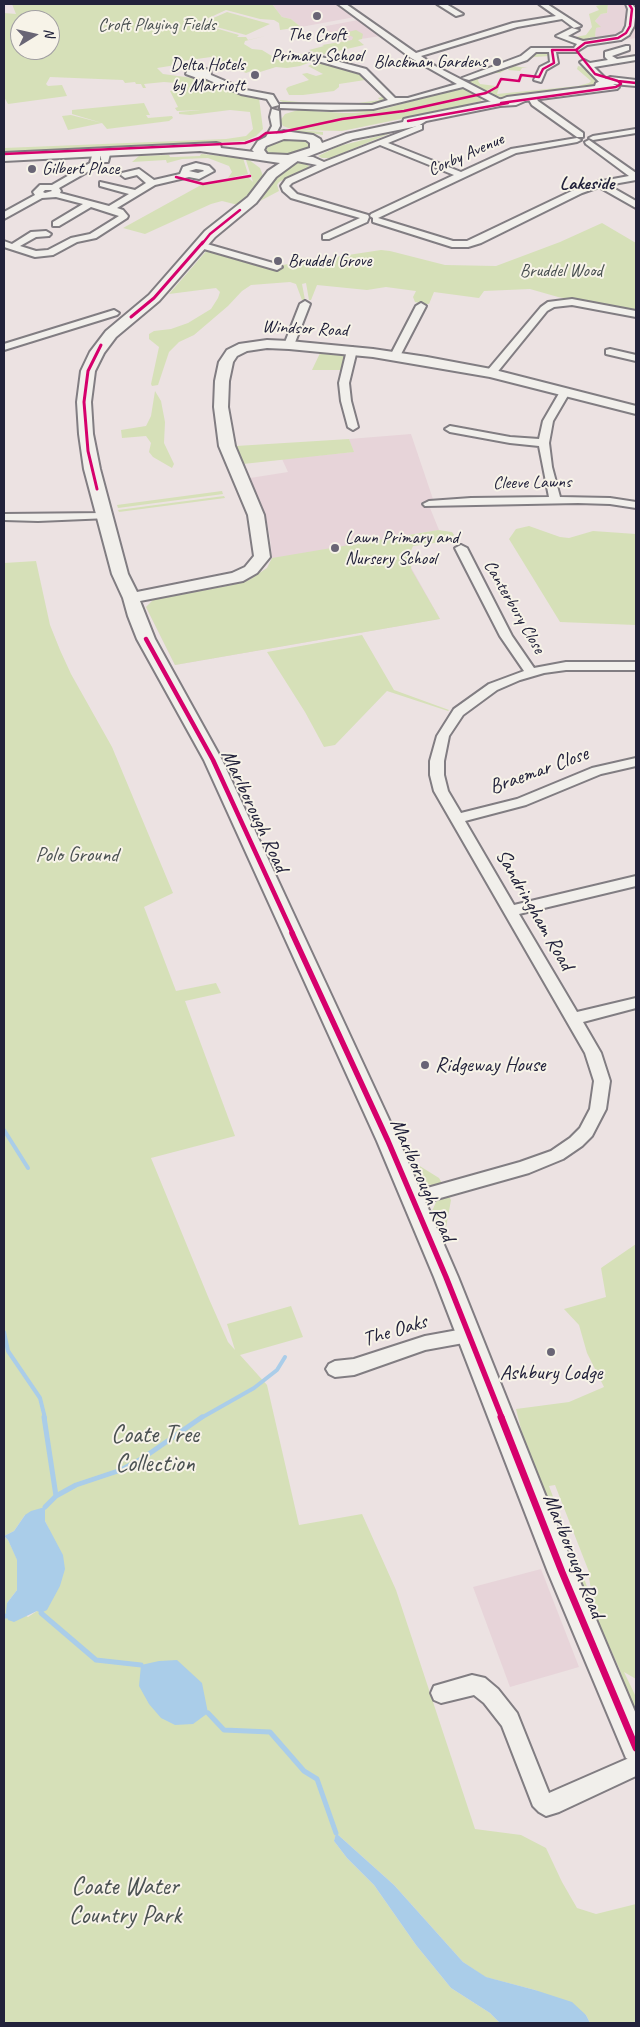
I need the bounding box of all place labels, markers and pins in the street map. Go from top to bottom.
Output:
marker: The Croft Primary School [311,10,323,22]
place label: The Croft Primary School [271,24,363,66]
place label: Blackman Gardens [374,51,487,73]
place label: Delta Hotels by Marriott [170,54,245,96]
marker: Blackman Gardens [491,56,503,68]
marker: Delta Hotels by Marriott [249,69,261,81]
place label: Gilbert Place [42,158,119,180]
marker: Gilbert Place [26,163,38,175]
place label: Bruddel Grove [288,250,371,272]
marker: Bruddel Grove [272,255,284,267]
place label: Lawn Primary and Nursery School [345,527,459,570]
marker: Lawn Primary and Nursery School [329,542,341,554]
place label: Ridgeway House [435,1052,545,1078]
marker: Ridgeway House [419,1059,431,1071]
marker: Ashbury Lodge [545,1346,557,1358]
place label: Ashbury Lodge [500,1360,602,1386]

